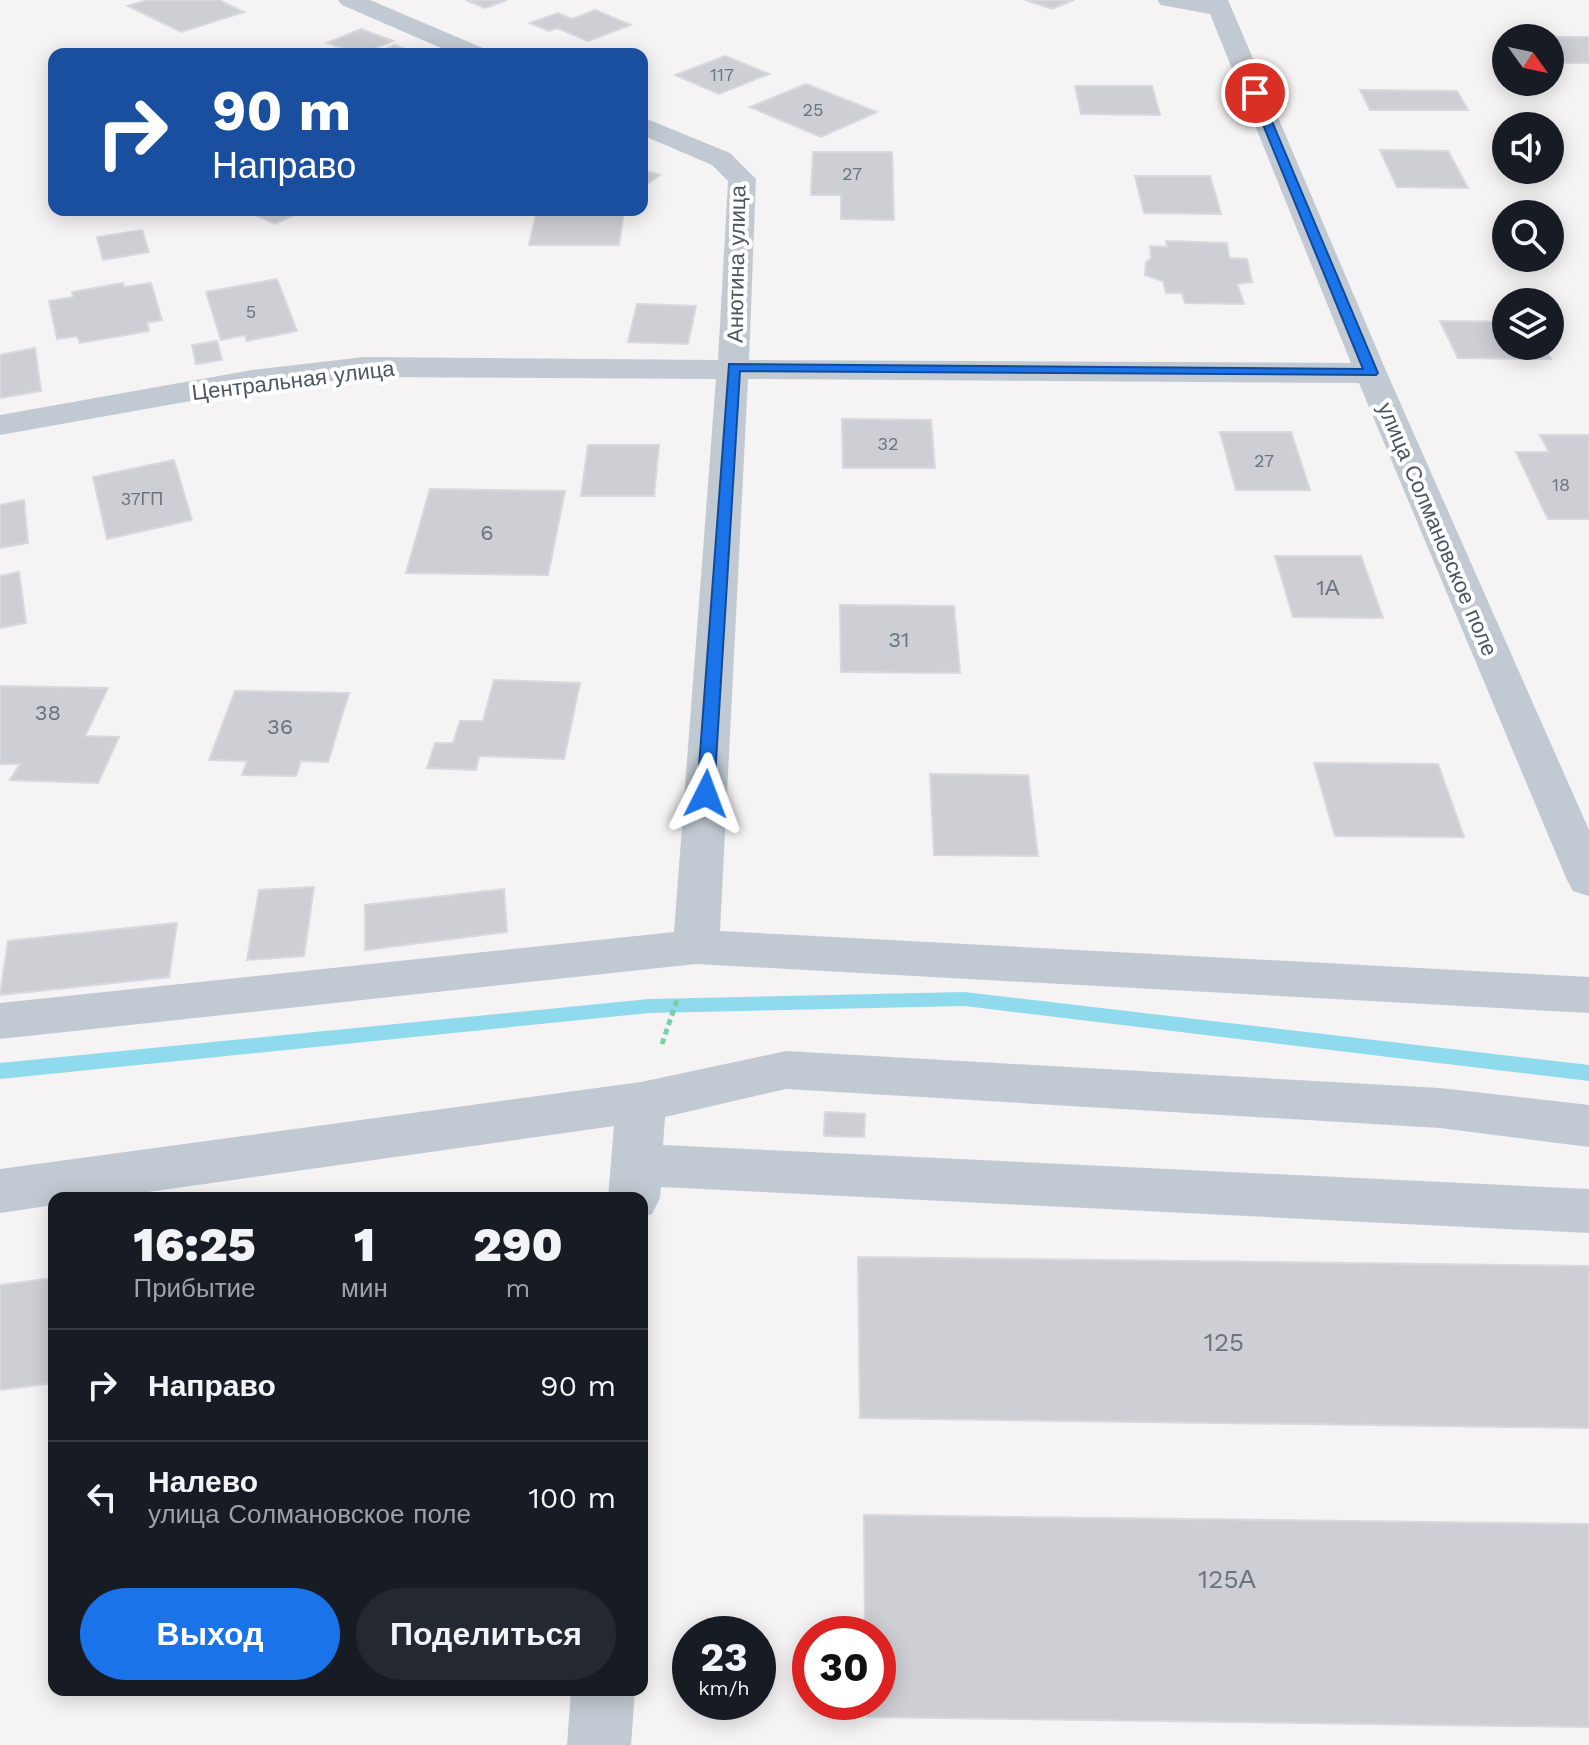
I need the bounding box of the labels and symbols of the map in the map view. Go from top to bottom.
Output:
north arrow [1492,24,1564,96]
pin [1221,59,1289,127]
house number: 117 [710,64,734,85]
house number: 25 [803,99,823,120]
house number: 27 [842,163,862,184]
street label: Анютина улица [723,184,750,343]
house number: 5 [246,301,256,322]
street label: Центральная улица [190,356,396,405]
street label: улица Солмановское поле [1373,399,1502,660]
house number: 32 [878,433,899,454]
house number: 27 [1254,450,1274,471]
house number: 18 [1552,474,1570,495]
house number: 37ГП [121,488,163,509]
house number: 6 [480,520,494,545]
house number: 1А [1316,575,1340,600]
house number: 31 [888,627,910,652]
house number: 38 [35,700,61,725]
house number: 36 [267,714,293,739]
position arrow [664,752,748,836]
house number: 125 [1204,1327,1244,1357]
house number: 125А [1198,1564,1257,1594]
speed limit sign: 30 [792,1616,896,1720]

